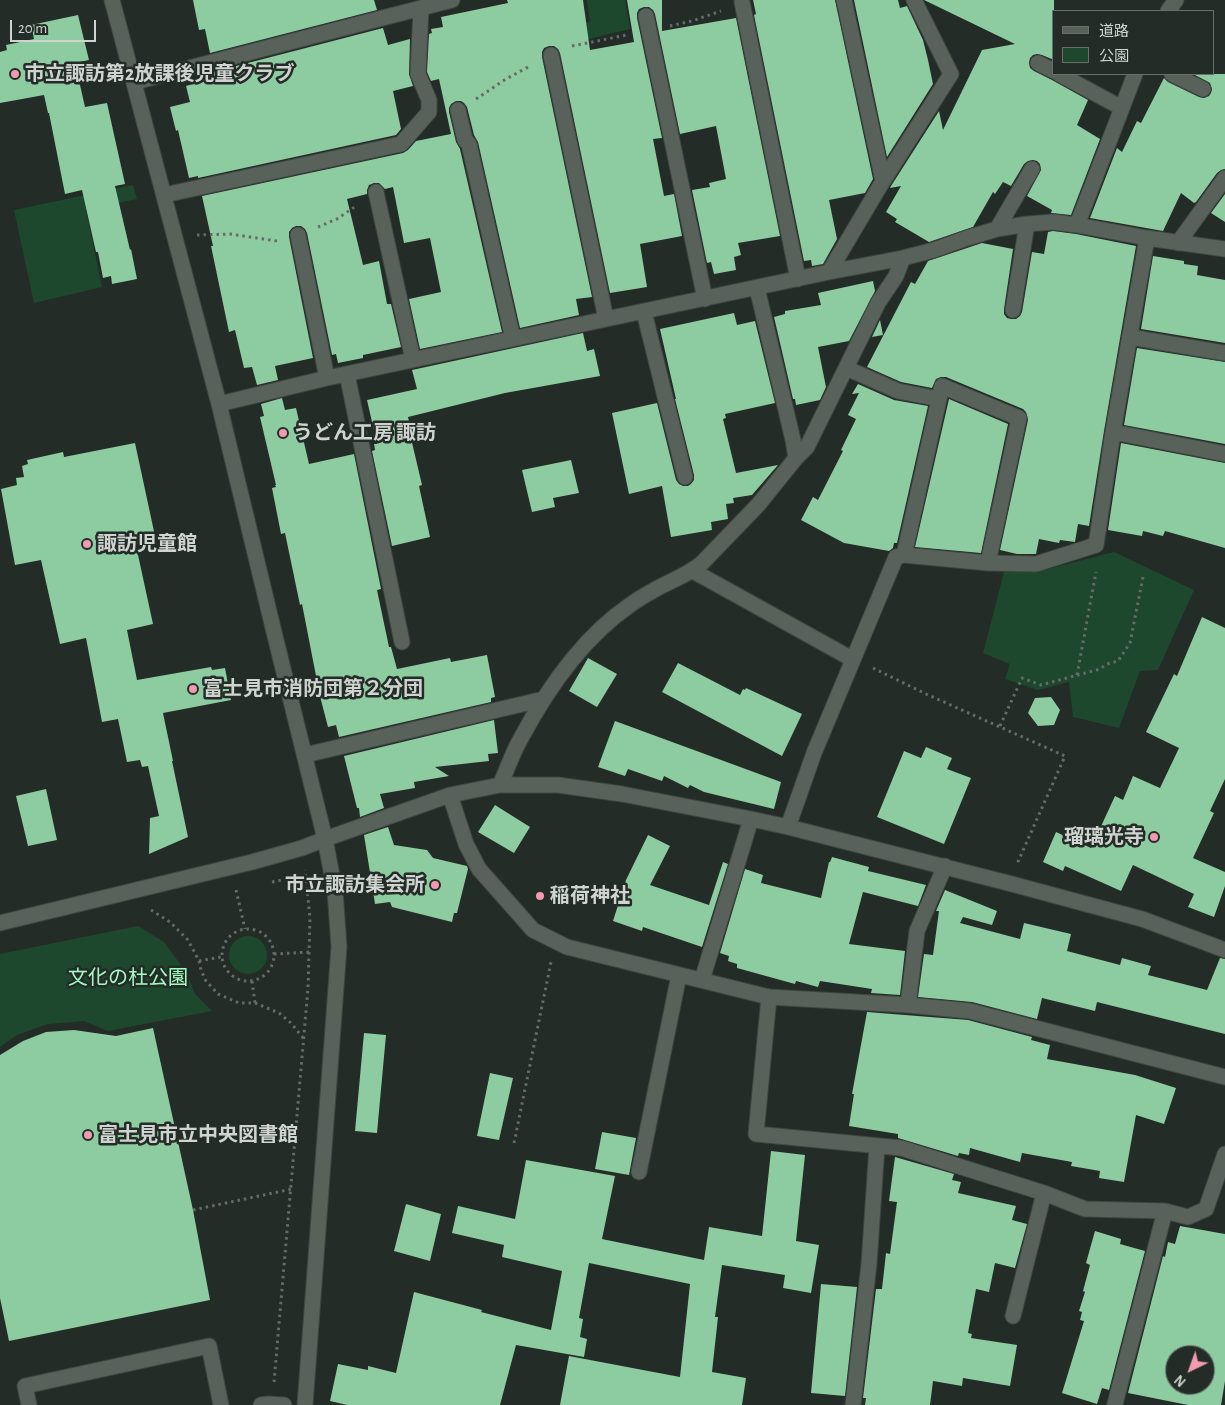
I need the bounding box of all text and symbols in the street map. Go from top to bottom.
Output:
scale bar [12,10,99,42]
legend [1052,10,1215,75]
text: 20 m [18,21,47,36]
text: 道路 [1099,24,1129,39]
text: 公園 [1099,49,1129,64]
place label: 市立諏訪第2放課後児童クラブ [25,62,294,86]
marker: 市立諏訪第2放課後児童クラブ [9,68,21,80]
place label: うどん工房 諏訪 [293,421,436,445]
marker: うどん工房 諏訪 [277,427,289,439]
place label: 諏訪児童館 [97,532,197,556]
marker: 諏訪児童館 [81,538,93,550]
place label: 富士見市消防団第２分団 [203,677,423,701]
marker: 富士見市消防団第２分団 [187,683,199,695]
place label: 瑠璃光寺 [1064,825,1144,849]
marker: 瑠璃光寺 [1148,831,1160,843]
place label: 市立諏訪集会所 [285,873,425,897]
marker: 市立諏訪集会所 [429,879,441,891]
place label: 稲荷神社 [550,884,630,908]
marker: 稲荷神社 [534,890,546,902]
park label: 文化の杜公園 [68,966,188,990]
place label: 富士見市立中央図書館 [98,1123,298,1147]
marker: 富士見市立中央図書館 [82,1129,94,1141]
north arrow [1165,1345,1215,1395]
text: N [1172,1372,1189,1389]

